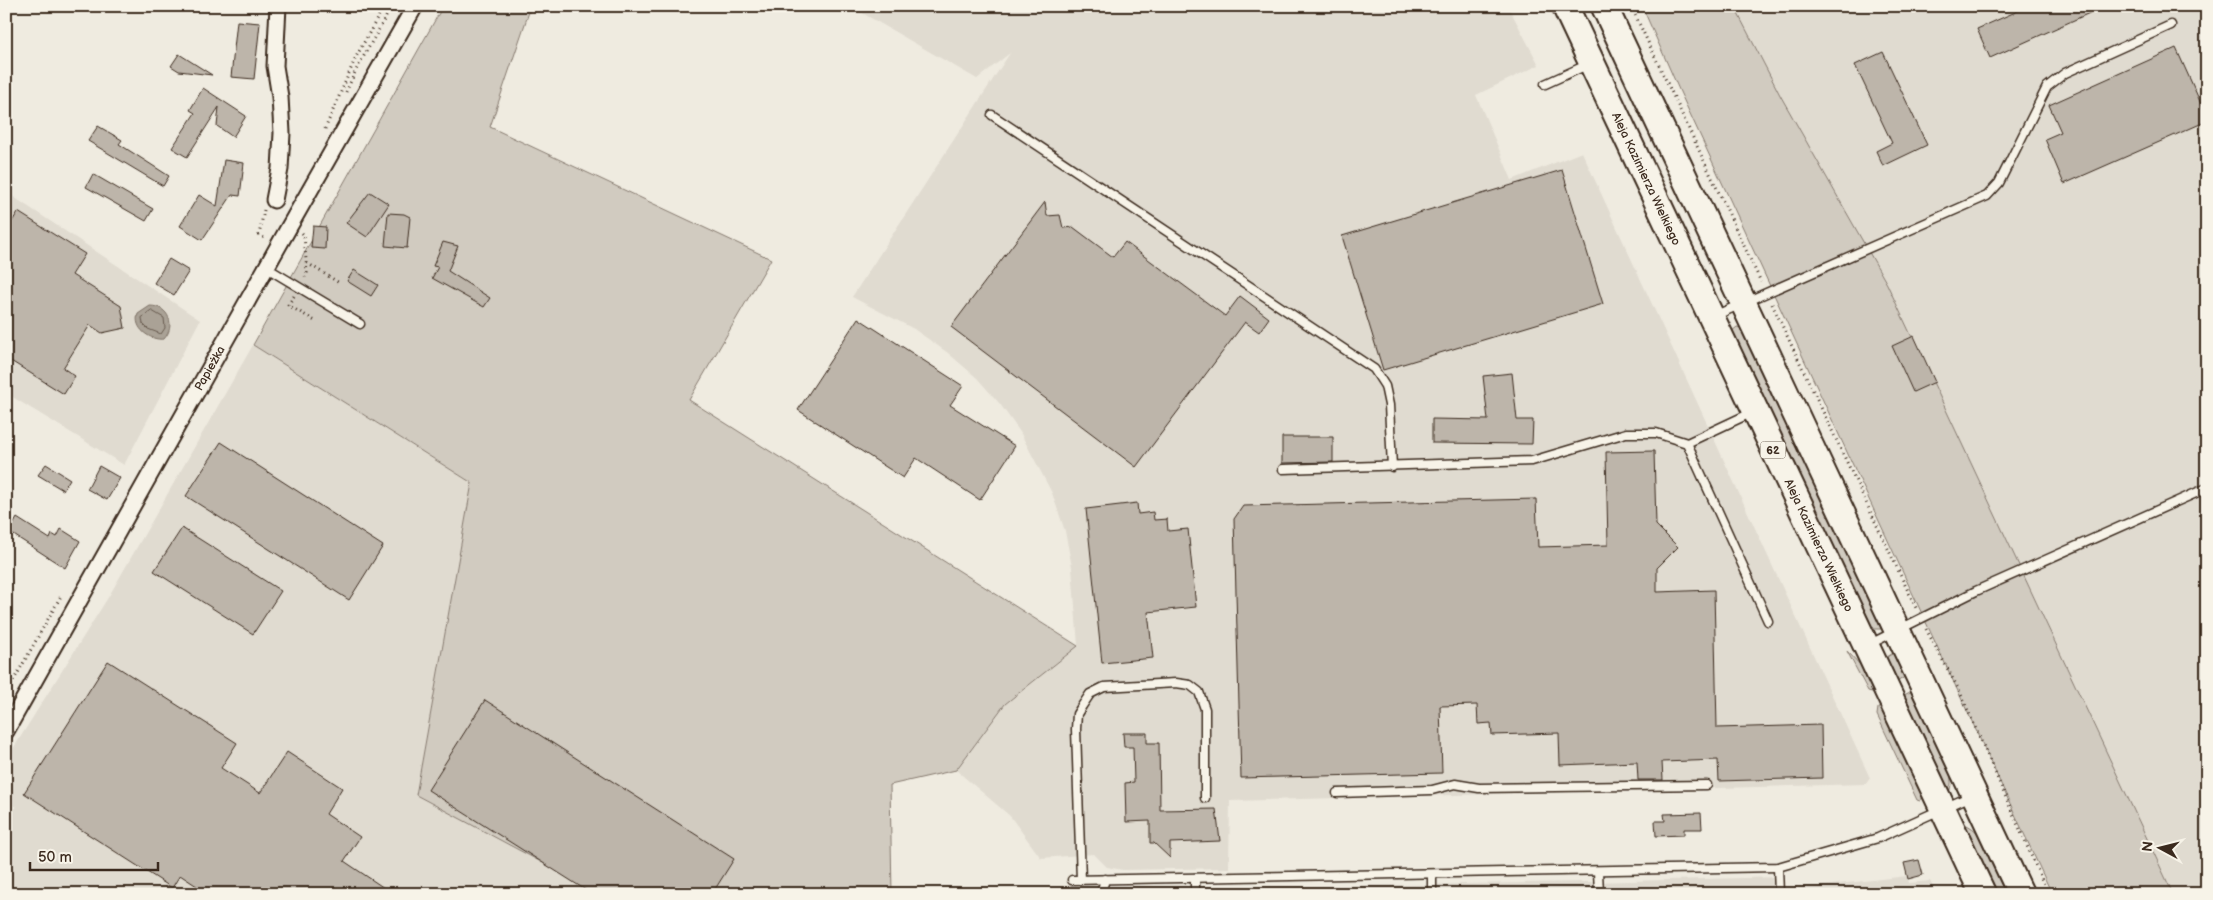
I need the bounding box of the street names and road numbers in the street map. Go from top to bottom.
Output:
street label: Aleja Kazimierza Wielkiego [1608,110,1684,248]
street label: Papieżka [192,343,229,394]
road number: 62 [1760,442,1786,458]
street label: Aleja Kazimierza Wielkiego [1781,477,1856,614]

